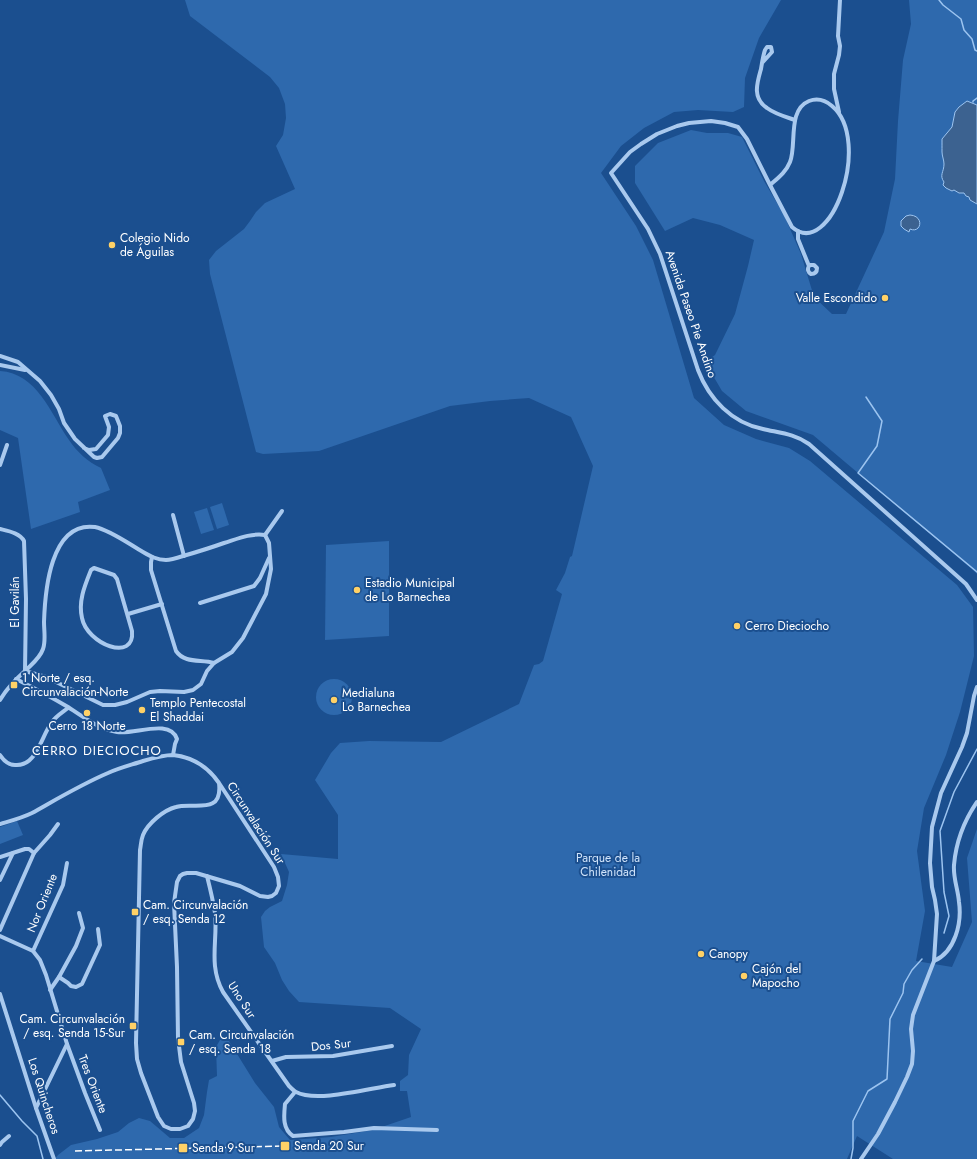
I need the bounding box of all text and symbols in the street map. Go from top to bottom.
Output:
place label: Colegio Nido de Águilas [120,229,190,261]
marker: Colegio Nido de Águilas [107,240,117,250]
street label: Avenida Paseo Pie Andino [661,248,721,381]
place label: Valle Escondido [796,289,877,307]
marker: Valle Escondido [880,293,890,303]
place label: Estadio Municipal de Lo Barnechea [365,574,455,606]
street label: El Gavilán [6,576,24,628]
marker: Estadio Municipal de Lo Barnechea [352,585,362,595]
place label: Cerro Dieciocho [745,617,830,635]
marker: Cerro Dieciocho [732,621,742,631]
place label: 1 Norte / esq. Circunvalación-Norte [22,669,128,701]
marker: 1 Norte / esq. Circunvalación-Norte [9,680,19,690]
place label: Medialuna Lo Barnechea [342,684,411,716]
place label: Templo Pentecostal El Shaddai [150,694,246,726]
marker: Medialuna Lo Barnechea [329,695,339,705]
marker: Templo Pentecostal El Shaddai [137,705,147,715]
marker: Cerro 18 Norte [82,708,92,718]
place label: Cerro 18 Norte [48,717,126,735]
district label: CERRO DIECIOCHO [32,741,162,760]
street label: Circunvalación Sur [222,778,290,869]
park label: Parque de la Chilenidad [576,849,640,881]
street label: Nor Oriente [22,871,62,935]
place label: Cam. Circunvalación / esq. Senda 12 [143,896,248,928]
marker: Cam. Circunvalación / esq. Senda 12 [130,907,140,917]
place label: Canopy [709,945,749,963]
marker: Canopy [696,949,706,959]
place label: Cajón del Mapocho [752,960,801,992]
marker: Cajón del Mapocho [739,971,749,981]
street label: Uno Sur [223,978,261,1023]
place label: Cam. Circunvalación / esq. Senda 15-Sur [20,1010,126,1042]
marker: Cam. Circunvalación / esq. Senda 15-Sur [128,1021,138,1031]
place label: Cam. Circunvalación / esq. Senda 18 [189,1026,294,1058]
street label: Dos Sur [310,1034,353,1056]
marker: Cam. Circunvalación / esq. Senda 18 [176,1037,186,1047]
street label: Tres Oriente [74,1052,112,1116]
street label: Los Quincheros [23,1056,65,1137]
place label: Senda 20 Sur [294,1137,365,1155]
place label: Senda 9 Sur [192,1139,256,1157]
marker: Senda 20 Sur [279,1140,291,1152]
marker: Senda 9 Sur [177,1142,189,1154]

